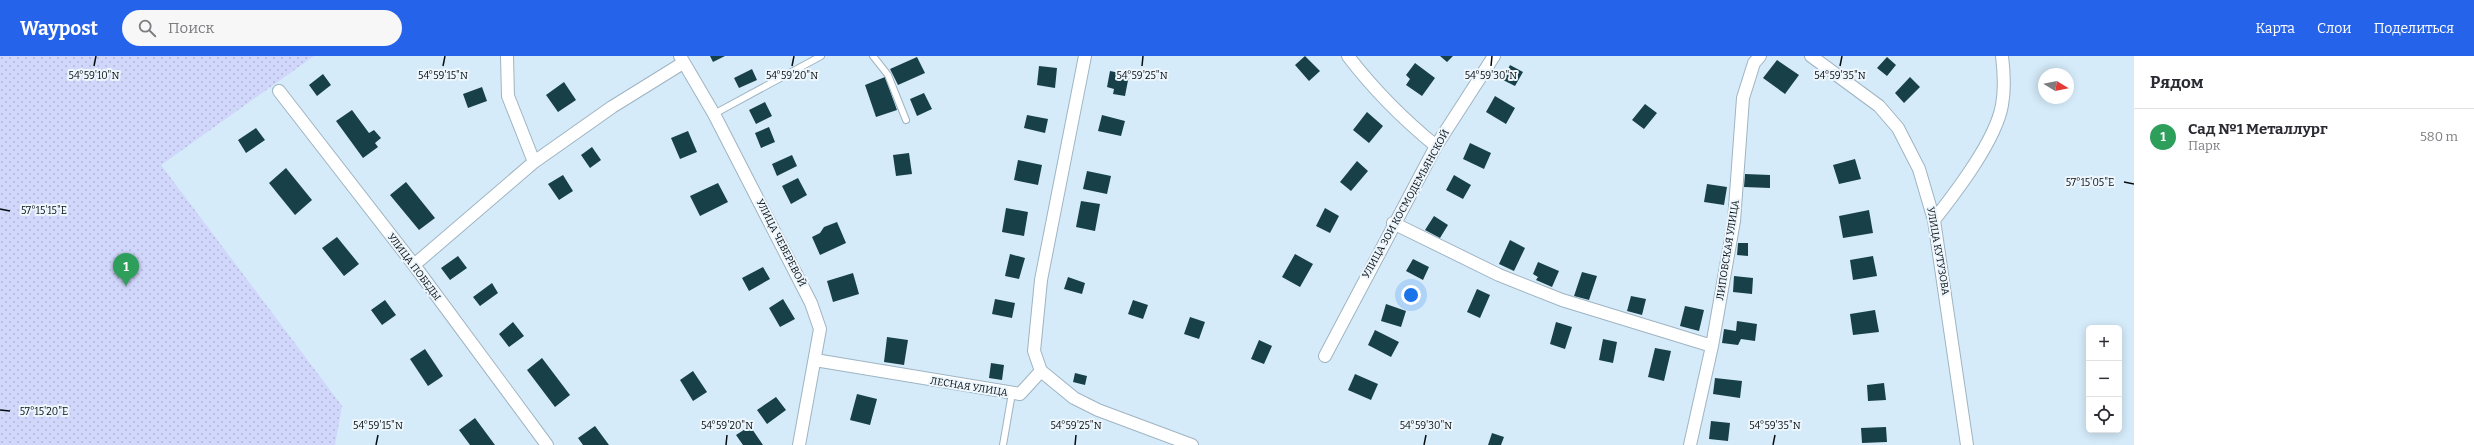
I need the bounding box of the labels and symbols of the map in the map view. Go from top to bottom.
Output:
north arrow [2038,68,2074,104]
text: 54°59'10"N [69,70,120,82]
text: 54°59'15"N [418,70,468,82]
text: 54°59'20"N [766,70,818,82]
text: 54°59'25"N [1116,70,1168,82]
text: 54°59'30"N [1465,70,1517,82]
text: 54°59'35"N [1814,70,1866,82]
street label: УЛИЦА ЗОИ КОСМОДЕМЬЯНСКОЙ [1359,127,1452,280]
text: 57°15'05"E [2066,177,2114,189]
street label: УЛИЦА ЧЕВЕРЕВОЙ [754,197,809,289]
street label: ЛИПОВСКАЯ УЛИЦА [1714,198,1742,301]
text: 57°15'15"E [21,205,67,217]
street label: УЛИЦА КУТУЗОВА [1924,206,1952,297]
street label: УЛИЦА ПОБЕДЫ [385,231,443,303]
pin: 1 [113,253,139,286]
your location [1401,285,1421,305]
street label: ЛЕСНАЯ УЛИЦА [929,375,1010,399]
text: 57°15'20"E [20,406,68,418]
text: 54°59'15"N [353,420,403,432]
text: 54°59'20"N [701,420,753,432]
text: 54°59'25"N [1050,420,1102,432]
text: 54°59'30"N [1400,420,1452,432]
text: 54°59'35"N [1749,420,1801,432]

